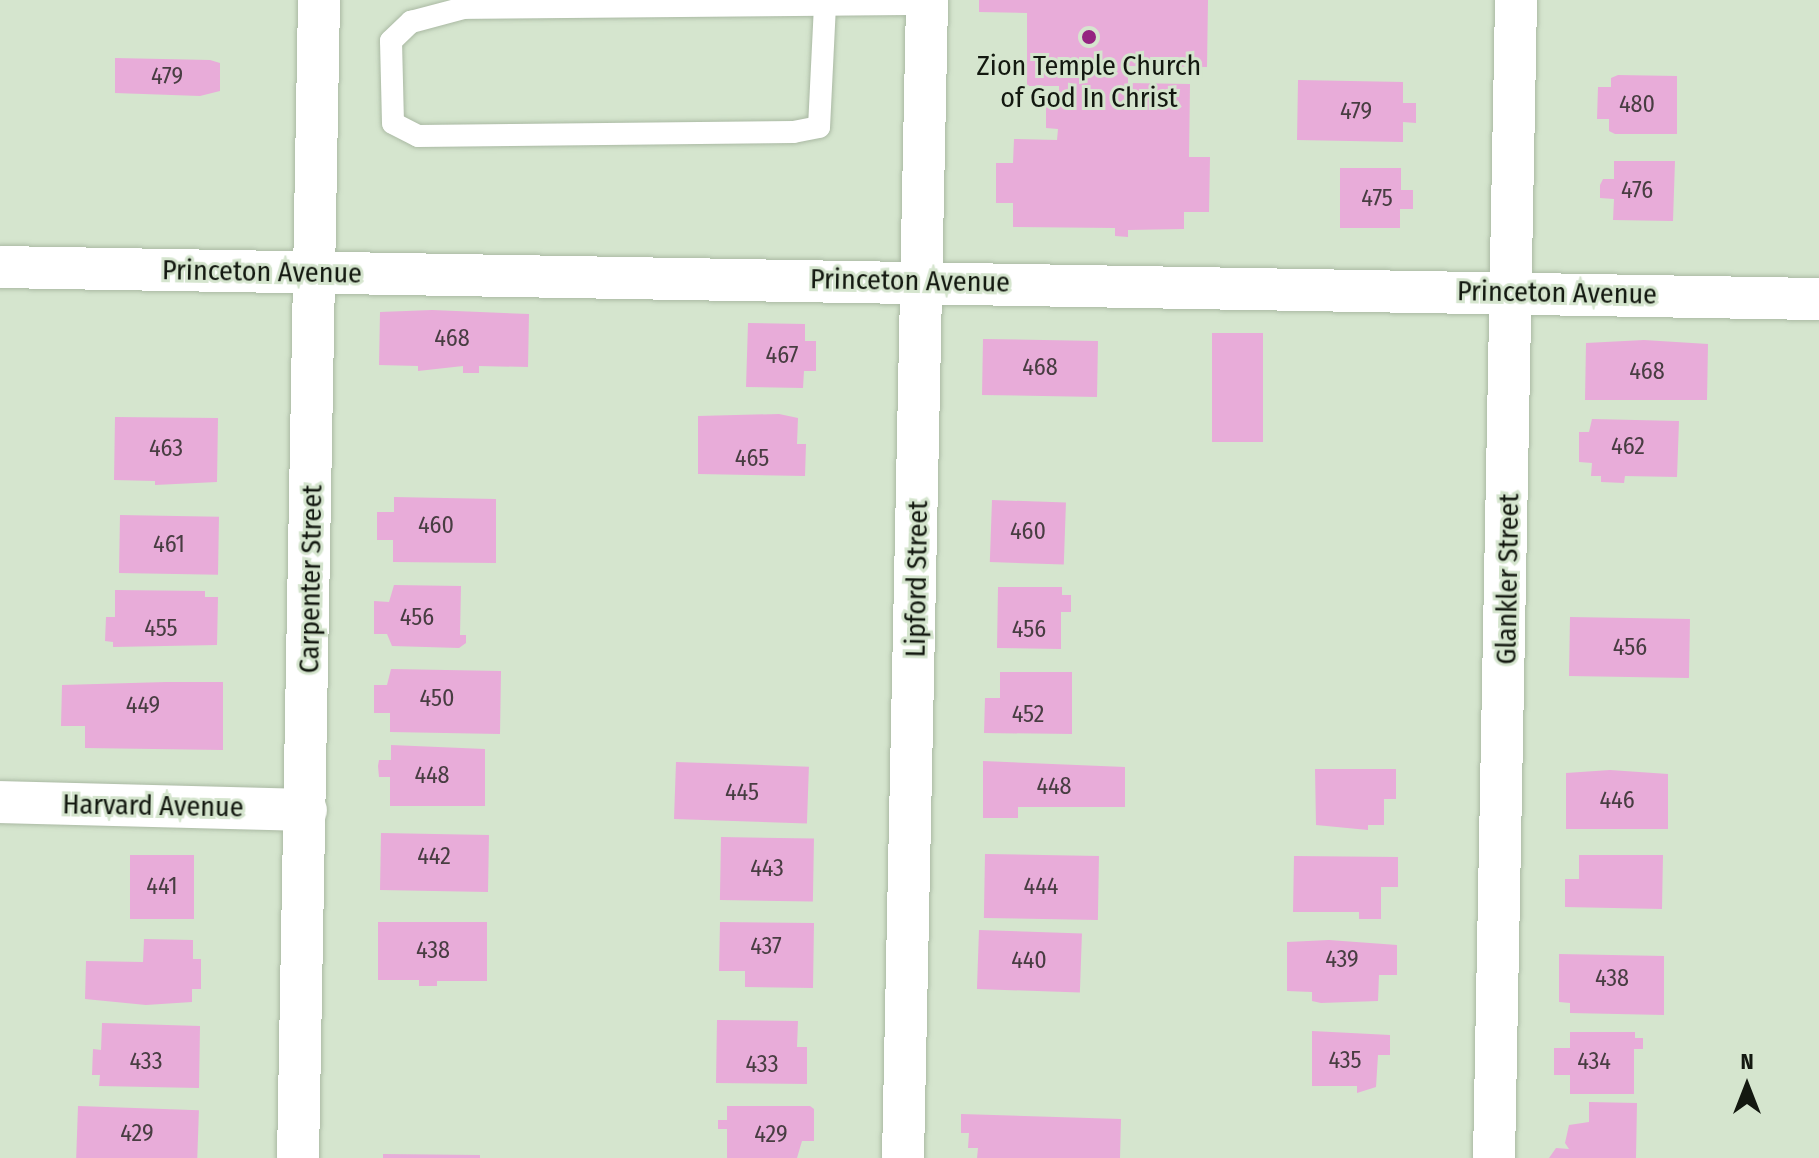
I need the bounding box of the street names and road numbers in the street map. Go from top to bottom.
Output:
street label: Princeton Avenue [162,253,362,291]
street label: Princeton Avenue [810,262,1010,300]
street label: Princeton Avenue [1457,274,1657,312]
street label: Carpenter Street [293,484,329,674]
street label: Glankler Street [1490,493,1526,665]
street label: Lipford Street [899,500,935,658]
street label: Harvard Avenue [62,788,244,824]

